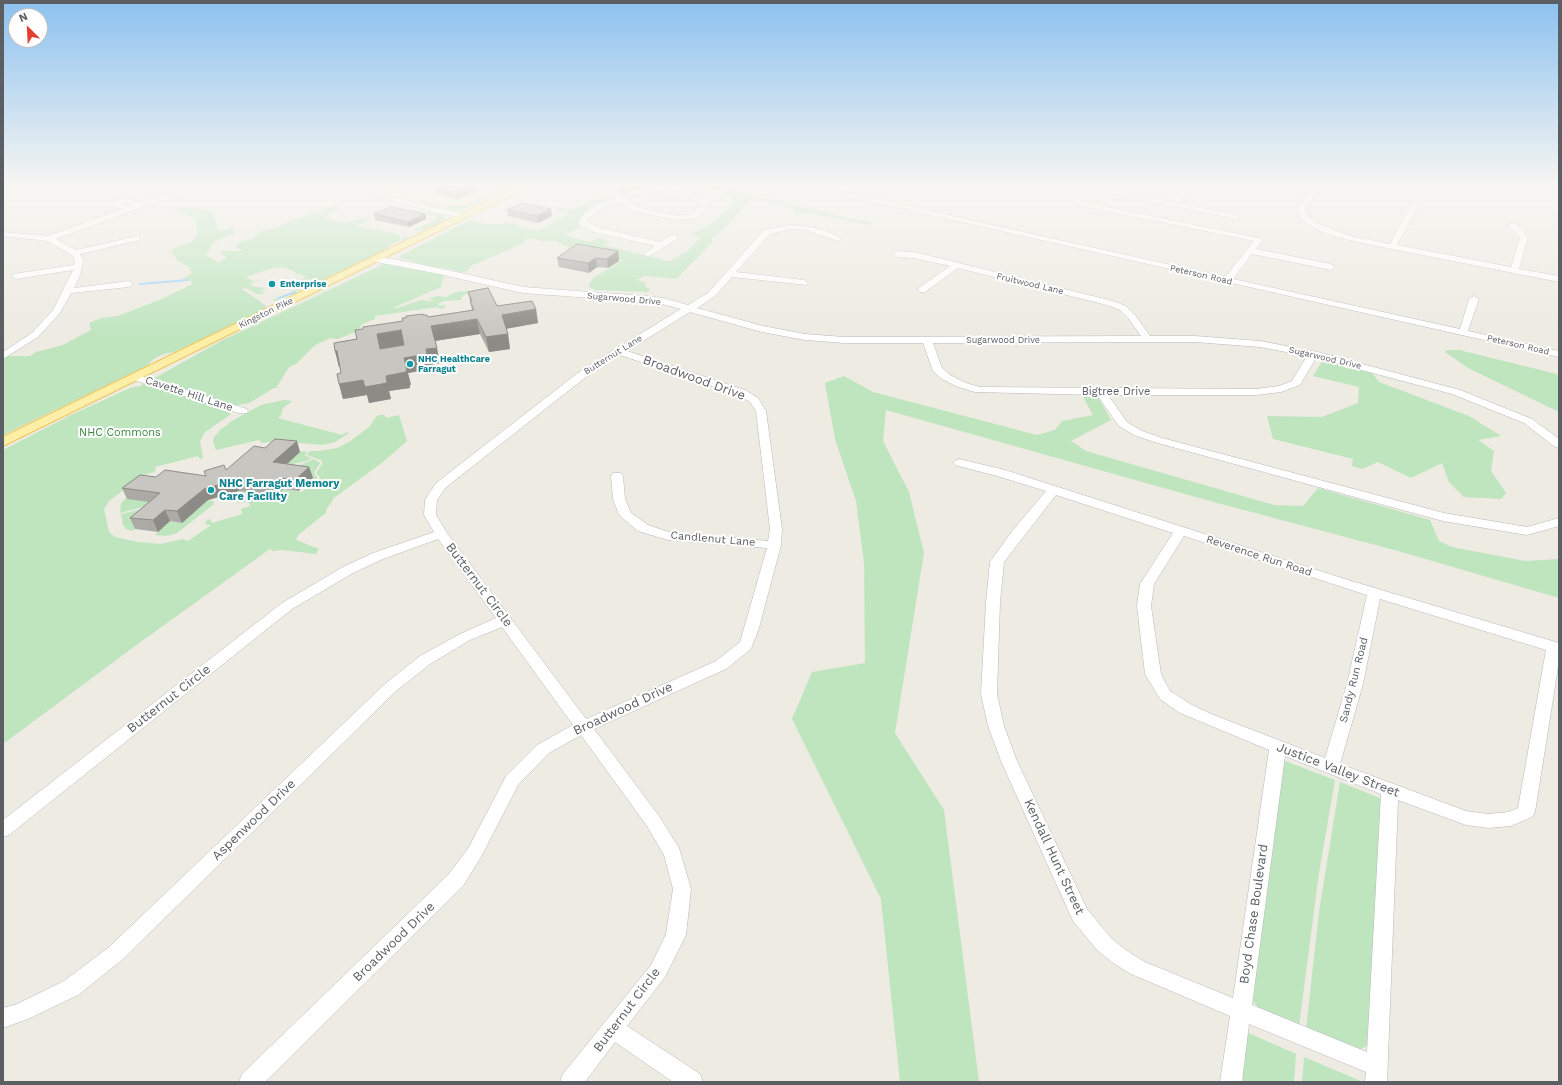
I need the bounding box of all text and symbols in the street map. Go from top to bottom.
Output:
north arrow [8,8,48,48]
text: N [17,10,30,25]
street label: Peterson Road [1169,263,1233,287]
street label: Fruitwood Lane [995,271,1065,297]
marker: Enterprise [267,279,277,289]
place label: Enterprise [280,279,326,289]
street label: Sugarwood Drive [587,290,661,308]
street label: Kingston Pike [237,295,295,331]
street label: Butternut Lane [582,333,644,377]
street label: Peterson Road [1486,333,1550,357]
street label: Sugarwood Drive [966,335,1040,345]
street label: Sugarwood Drive [1288,344,1362,372]
street label: Broadwood Drive [641,352,747,404]
place label: NHC HealthCare Farragut [418,354,490,375]
marker: NHC HealthCare Farragut [405,359,415,369]
street label: Cavette Hill Lane [143,374,235,414]
street label: Bigtree Drive [1082,385,1150,399]
park label: NHC Commons [79,426,161,440]
place label: NHC Farragut Memory Care Facility [219,477,340,503]
marker: NHC Farragut Memory Care Facility [206,485,216,495]
street label: Candlenut Lane [670,529,756,549]
street label: Reverence Run Road [1204,533,1314,579]
street label: Butternut Circle [442,540,516,630]
street label: Sandy Run Road [1337,636,1371,724]
street label: Butternut Circle [124,662,214,736]
street label: Broadwood Drive [571,679,675,739]
street label: Justice Valley Street [1274,739,1402,801]
street label: Aspenwood Drive [209,776,299,864]
street label: Kendall Hunt Street [1020,797,1088,917]
street label: Boyd Chase Boulevard [1236,843,1272,985]
street label: Broadwood Drive [350,899,438,985]
street label: Butternut Circle [590,965,664,1055]

